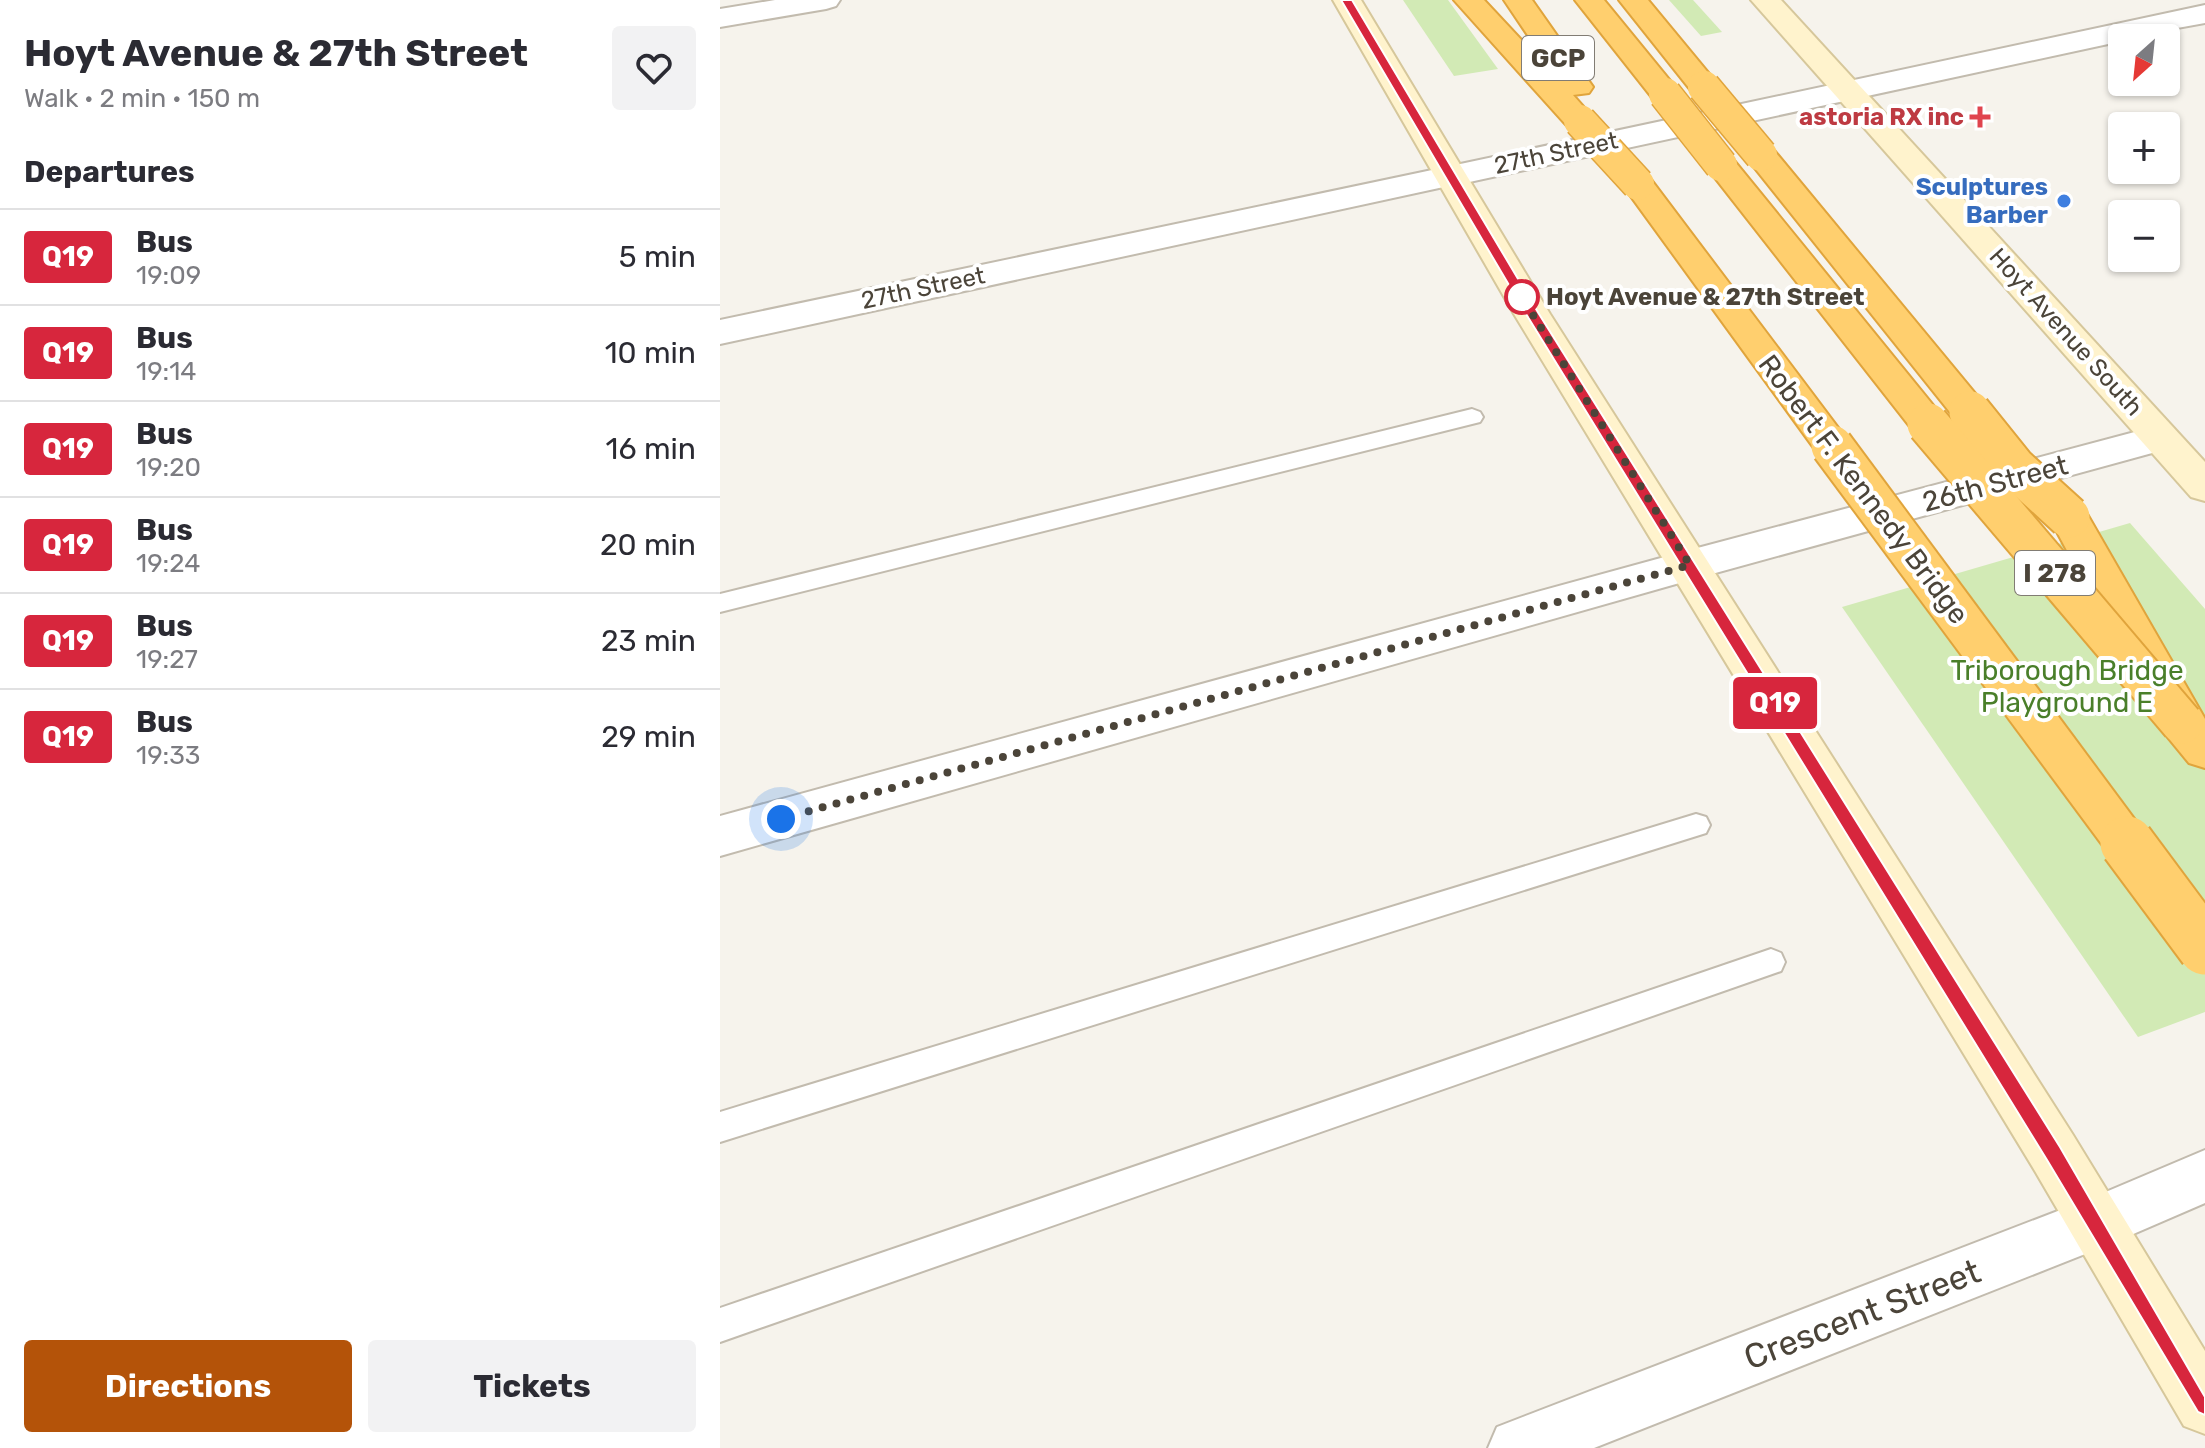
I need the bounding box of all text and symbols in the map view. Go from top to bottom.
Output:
north arrow [2108,24,2180,96]
map controls [2108,24,2180,272]
button: heart [612,26,696,110]
text: Hoyt Avenue & 27th Street [24,30,528,76]
road number: GCP [1522,36,1594,80]
text: Walk · 2 min · 150 m [24,83,260,114]
place label: astoria RX inc [1799,103,1964,131]
marker: astoria RX inc [1971,108,1989,126]
button: + [2108,112,2180,184]
street label: 27th Street [1492,126,1620,180]
text: Departures [24,154,195,190]
place label: Sculptures Barber [1916,173,2048,229]
marker: Sculptures Barber [2055,192,2073,210]
button: − [2108,200,2180,272]
text: Bus [136,224,193,260]
text: 5 min [619,239,696,275]
text: Q19 [42,240,94,273]
street label: Hoyt Avenue South [1984,243,2148,421]
text: 19:09 [136,260,201,291]
street label: 27th Street [859,261,987,315]
marker: Hoyt Avenue & 27th Street [1505,280,1539,314]
place label: Hoyt Avenue & 27th Street [1546,283,1864,311]
text: Bus [136,320,193,356]
text: 10 min [605,335,696,371]
text: Q19 [42,336,94,369]
street label: Robert F. Kennedy Bridge [1752,348,1976,630]
text: 19:14 [136,356,196,387]
text: Bus [136,416,193,452]
text: 16 min [606,431,696,467]
text: Q19 [42,432,94,465]
street label: 26th Street [1919,448,2071,519]
text: 19:20 [136,452,201,483]
text: Bus [136,512,193,548]
text: 20 min [600,527,696,563]
text: Q19 [42,528,94,561]
text: 19:24 [136,548,200,579]
road number: I 278 [2015,551,2095,595]
text: Bus [136,608,193,644]
text: 23 min [601,623,696,659]
text: Q19 [42,624,94,657]
text: 19:27 [136,644,198,675]
park label: Triborough Bridge Playground E [1950,654,2184,719]
line badge: Q19 [1729,677,1821,729]
text: Q19 [1749,686,1801,719]
text: Bus [136,704,193,740]
text: 29 min [601,719,696,755]
text: Q19 [42,720,94,753]
text: 19:33 [136,740,200,771]
your location [761,799,801,839]
street label: Crescent Street [1738,1251,1986,1378]
button: Directions [24,1340,352,1432]
button: Tickets [368,1340,696,1432]

